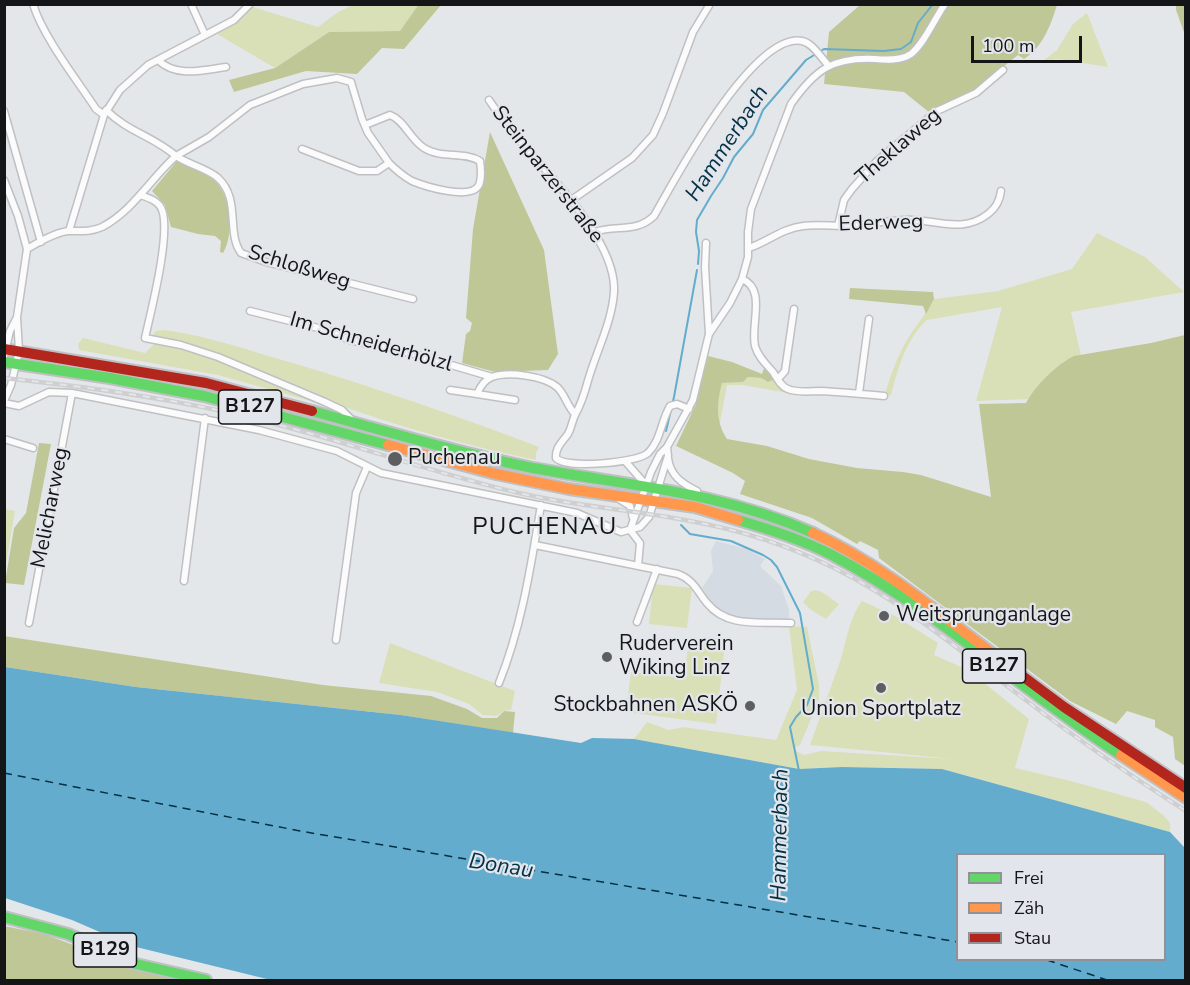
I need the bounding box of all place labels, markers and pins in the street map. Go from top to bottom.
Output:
place label: Puchenau [408,446,501,472]
marker: Puchenau [386,450,404,468]
place label: Weitsprunganlage [896,603,1071,629]
marker: Weitsprunganlage [877,609,891,623]
place label: Ruderverein Wiking Linz [619,632,734,682]
marker: Ruderverein Wiking Linz [600,650,614,664]
marker: Union Sportplatz [874,681,888,695]
place label: Stockbahnen ASKÖ [554,693,738,719]
place label: Union Sportplatz [801,697,961,723]
marker: Stockbahnen ASKÖ [743,699,757,713]

